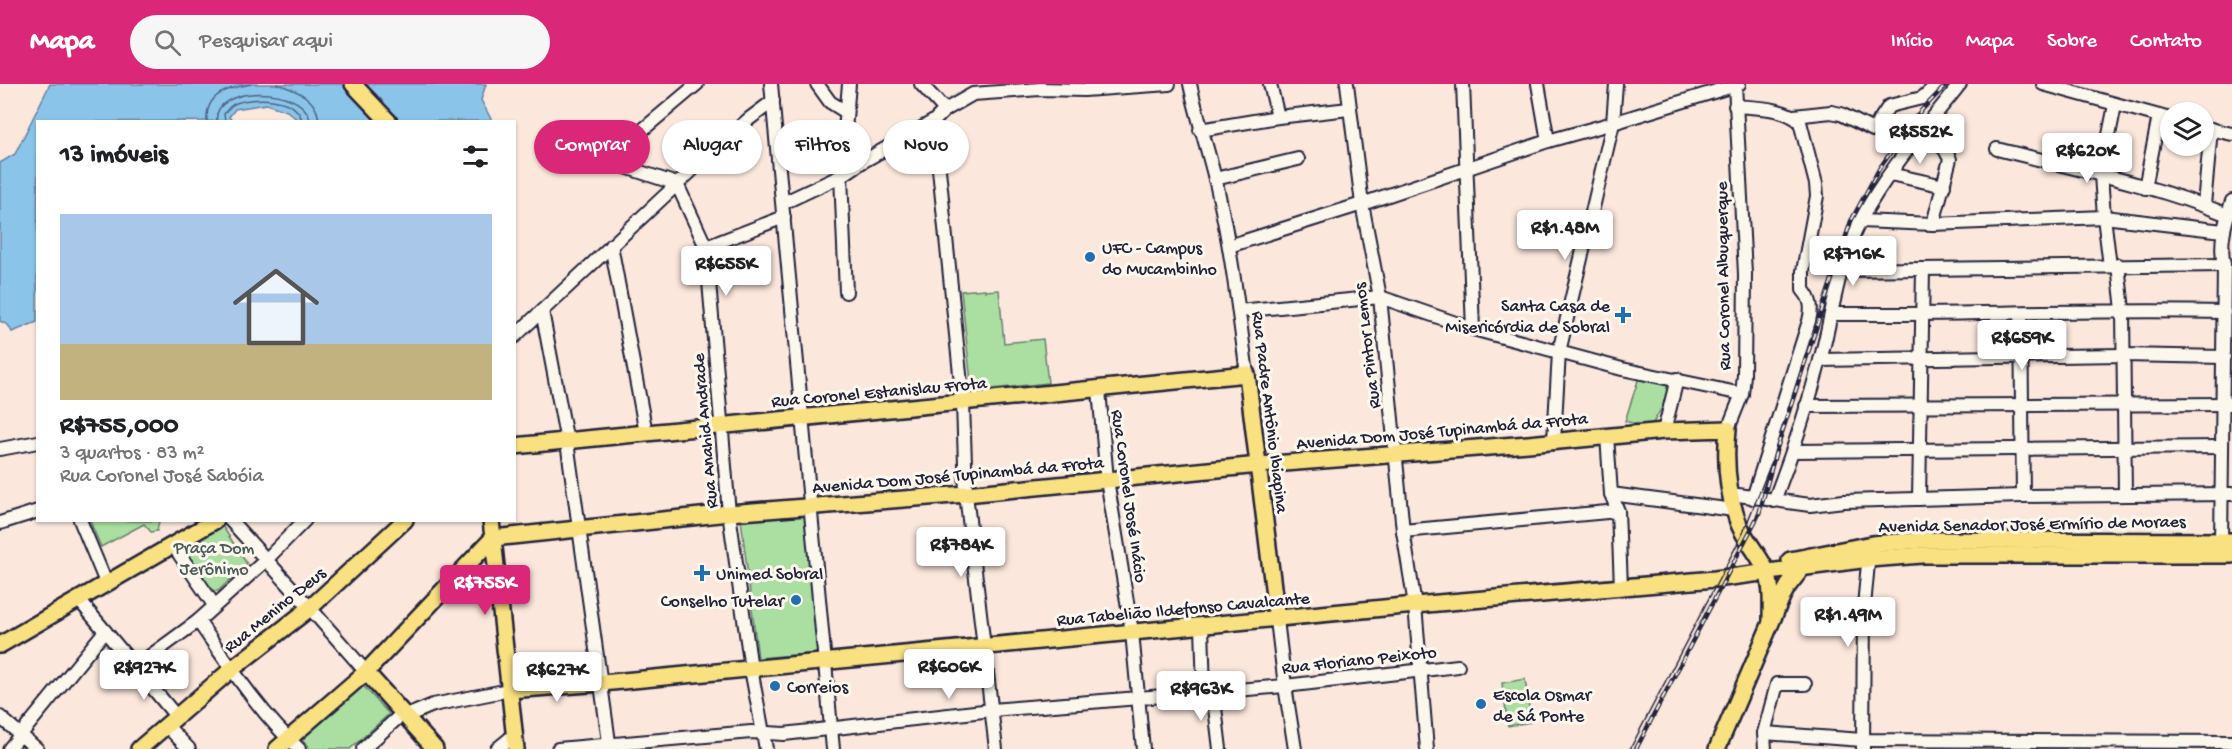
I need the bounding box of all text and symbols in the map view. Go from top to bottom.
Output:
search box [130,15,550,69]
text: Mapa [30,26,94,59]
icon: search [151,26,184,59]
text: Pesquisar aqui [199,29,333,55]
text: Início [1891,30,1933,55]
text: Mapa [1966,30,2014,55]
text: Sobre [2047,30,2097,55]
text: Contato [2130,30,2202,55]
map controls [2160,102,2214,156]
button: layers [2160,102,2214,156]
pin: R$552K [1871,114,1969,165]
chip: Comprar [534,120,650,174]
chip: Alugar [662,120,762,174]
chip: Filtros [774,120,871,174]
chip: Novo [883,120,969,174]
text: R$552K [1889,122,1951,145]
pin: R$620K [2038,133,2136,184]
icon: filters [459,140,492,173]
text: 13 imóveis [60,141,168,172]
text: R$620K [2056,141,2118,164]
street label: Rua Coronel Albuquerque [1712,181,1737,371]
pin: R$1.48M [1510,210,1620,261]
text: R$1.48M [1531,218,1599,241]
pin: R$716K [1804,236,1902,287]
place label: UFC - Campus do Mucambinho [1102,239,1217,281]
text: R$716K [1823,244,1883,267]
pin: R$655K [677,246,775,297]
marker: UFC - Campus do Mucambinho [1083,250,1097,264]
icon: home [222,253,330,361]
text: R$655K [695,254,757,277]
street label: Rua Pintor Lemos [1350,280,1387,410]
place label: Santa Casa de Misericórdia de Sobral [1445,297,1611,339]
marker: Santa Casa de Misericórdia de Sobral [1614,306,1632,324]
street label: Rua Padre Antônio Ibiapina [1246,310,1291,516]
pin: R$659K [1973,320,2071,371]
text: R$659K [1991,328,2053,351]
street label: Rua Anahid Andrade [689,352,724,509]
street label: Rua Coronel Estanislau Frota [771,374,989,413]
street label: Rua Coronel José Inácio [1105,409,1150,584]
street label: Avenida Dom José Tupinambá da Frota [1296,409,1590,456]
text: R$755,000 [60,412,179,443]
text: 3 quartos · 83 m² [60,443,205,466]
street label: Avenida Dom José Tupinambá da Frota [812,453,1106,500]
text: Rua Coronel José Sabóia [60,466,264,489]
street label: Avenida Senador José Ermírio de Moraes [1878,512,2187,539]
pin: R$784K [912,527,1010,578]
text: R$784K [930,535,992,558]
park label: Praça Dom Jerônimo [173,539,254,581]
street label: Rua Menino Deus [221,563,332,658]
marker: Unimed Sobral [693,564,711,582]
pin: R$755K [436,565,534,616]
place label: Unimed Sobral [716,565,823,586]
text: R$755K [454,573,516,596]
street label: Rua Tabelião Ildefonso Cavalcante [1056,589,1311,632]
place label: Conselho Tutelar [661,592,786,613]
marker: Conselho Tutelar [789,593,803,607]
pin: R$1.49M [1793,597,1903,648]
text: R$1.49M [1814,605,1882,628]
street label: Rua Floriano Peixoto [1281,643,1438,680]
pin: R$606K [900,649,998,700]
pin: R$927K [95,650,193,701]
pin: R$627K [508,652,606,703]
text: R$606K [918,657,980,680]
text: R$927K [114,658,174,681]
text: R$627K [527,660,587,683]
pin: R$963K [1152,671,1250,722]
place label: Correios [787,678,849,699]
marker: Correios [768,679,782,693]
text: R$963K [1170,679,1232,702]
place label: Escola Osmar de Sá Ponte [1493,686,1593,728]
marker: Escola Osmar de Sá Ponte [1474,697,1488,711]

